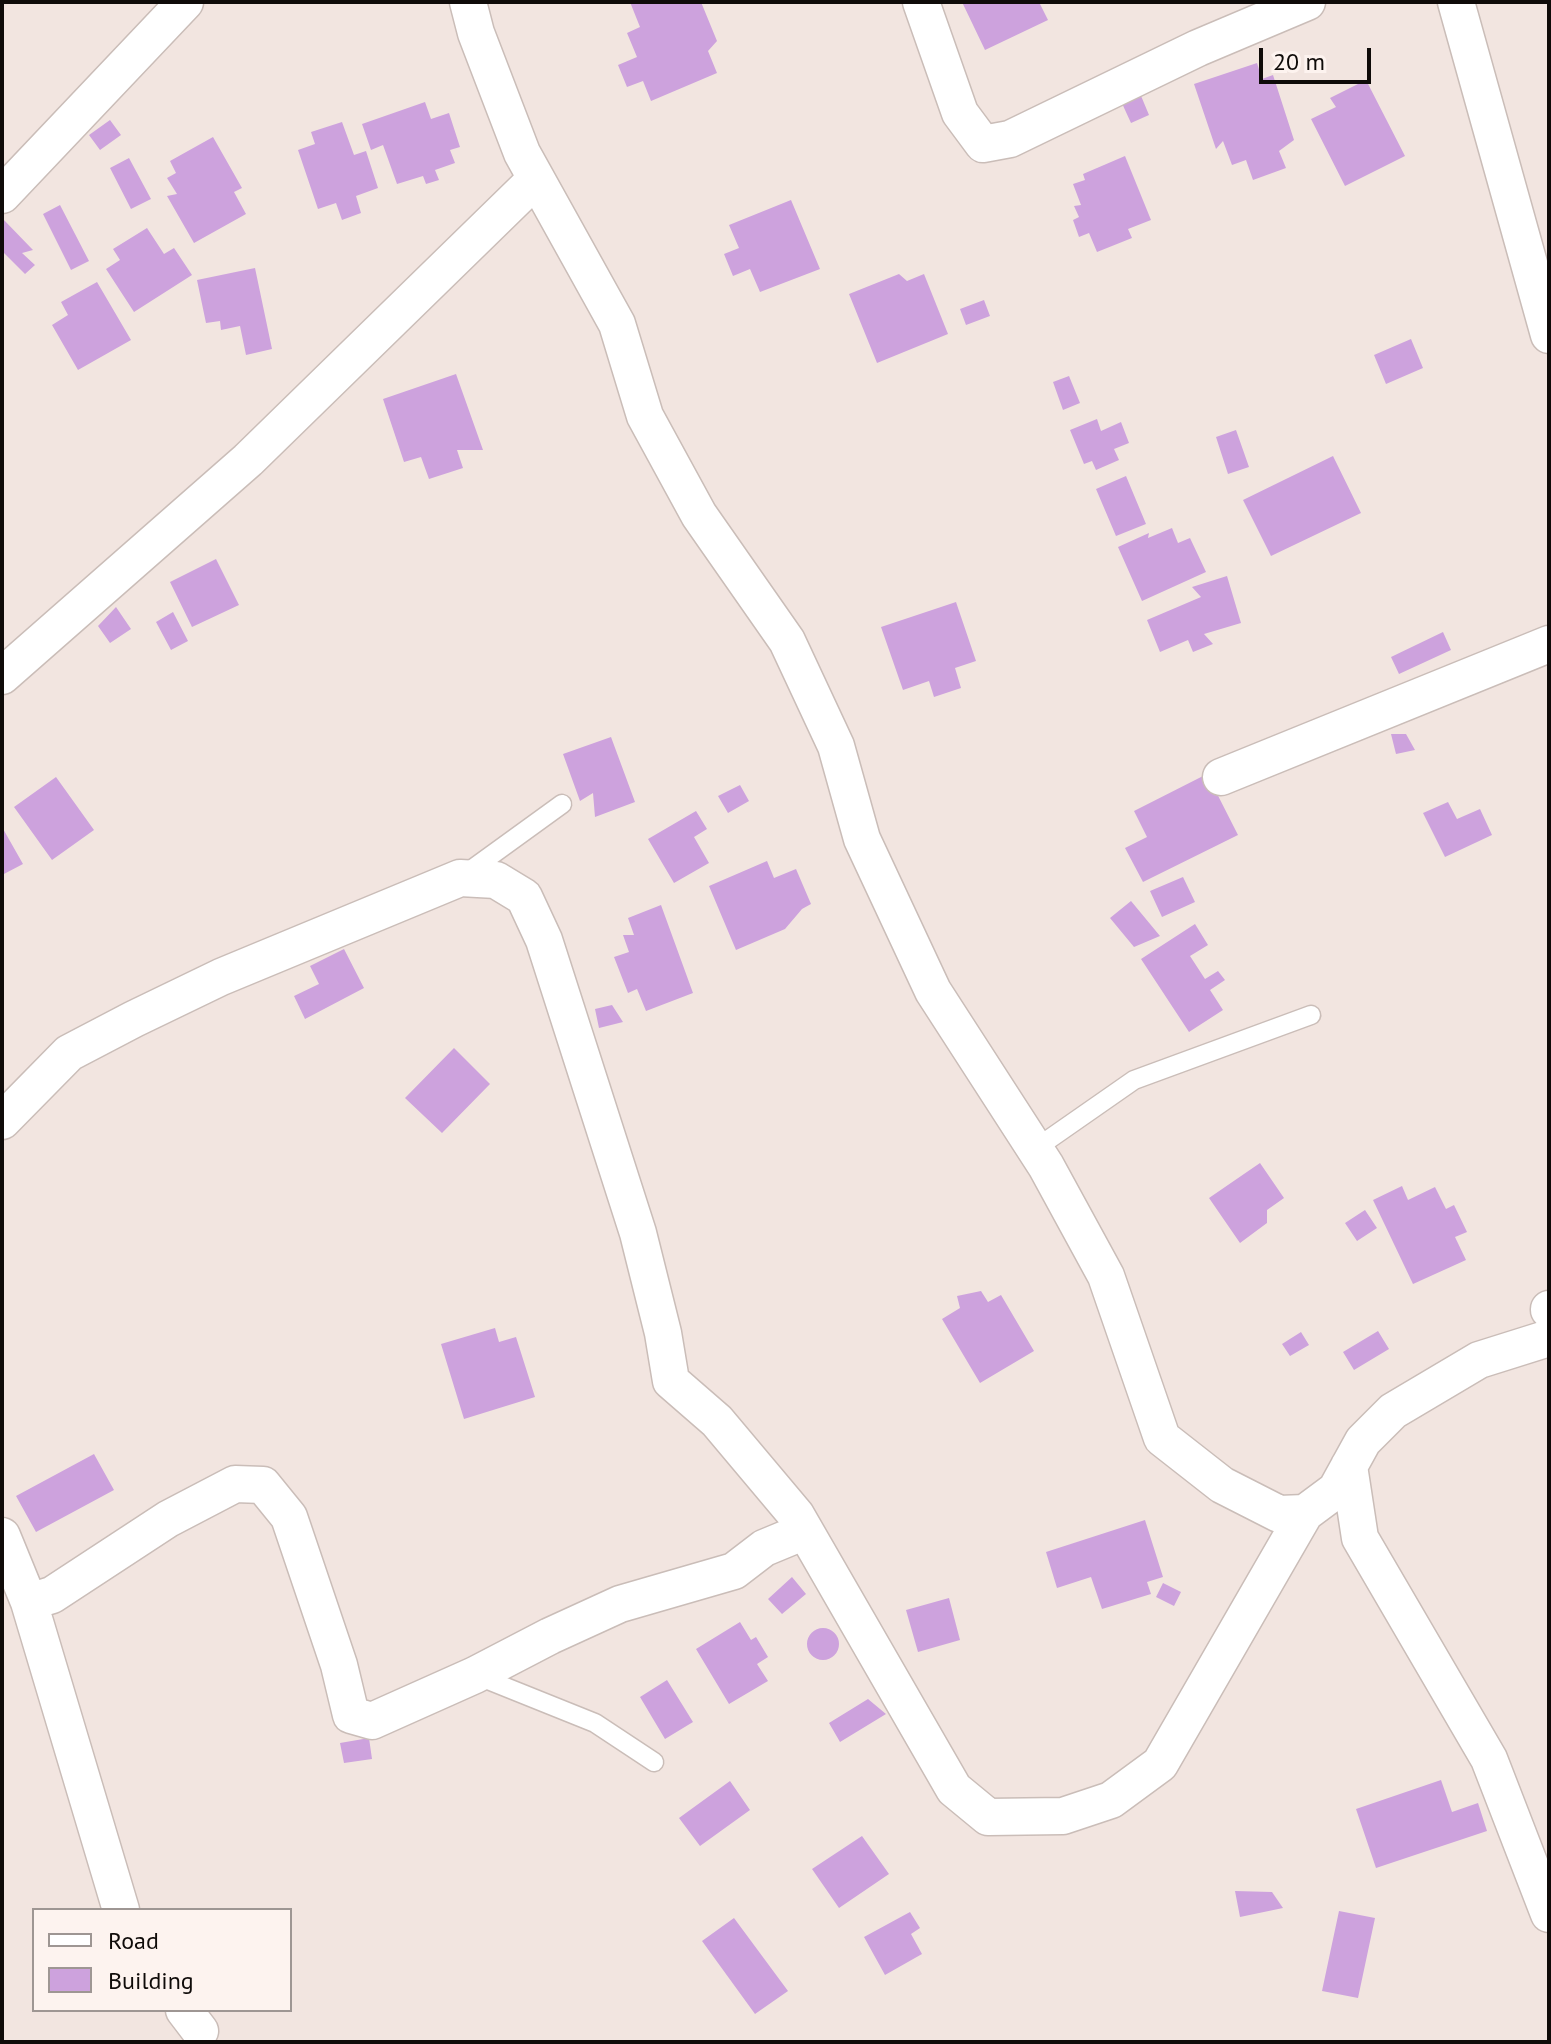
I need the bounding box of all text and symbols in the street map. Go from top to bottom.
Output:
scale bar [1263,32,1375,82]
text: 20 m [1273,46,1325,77]
legend [32,1908,292,2012]
text: Road [108,1925,159,1956]
text: Building [108,1965,194,1996]

